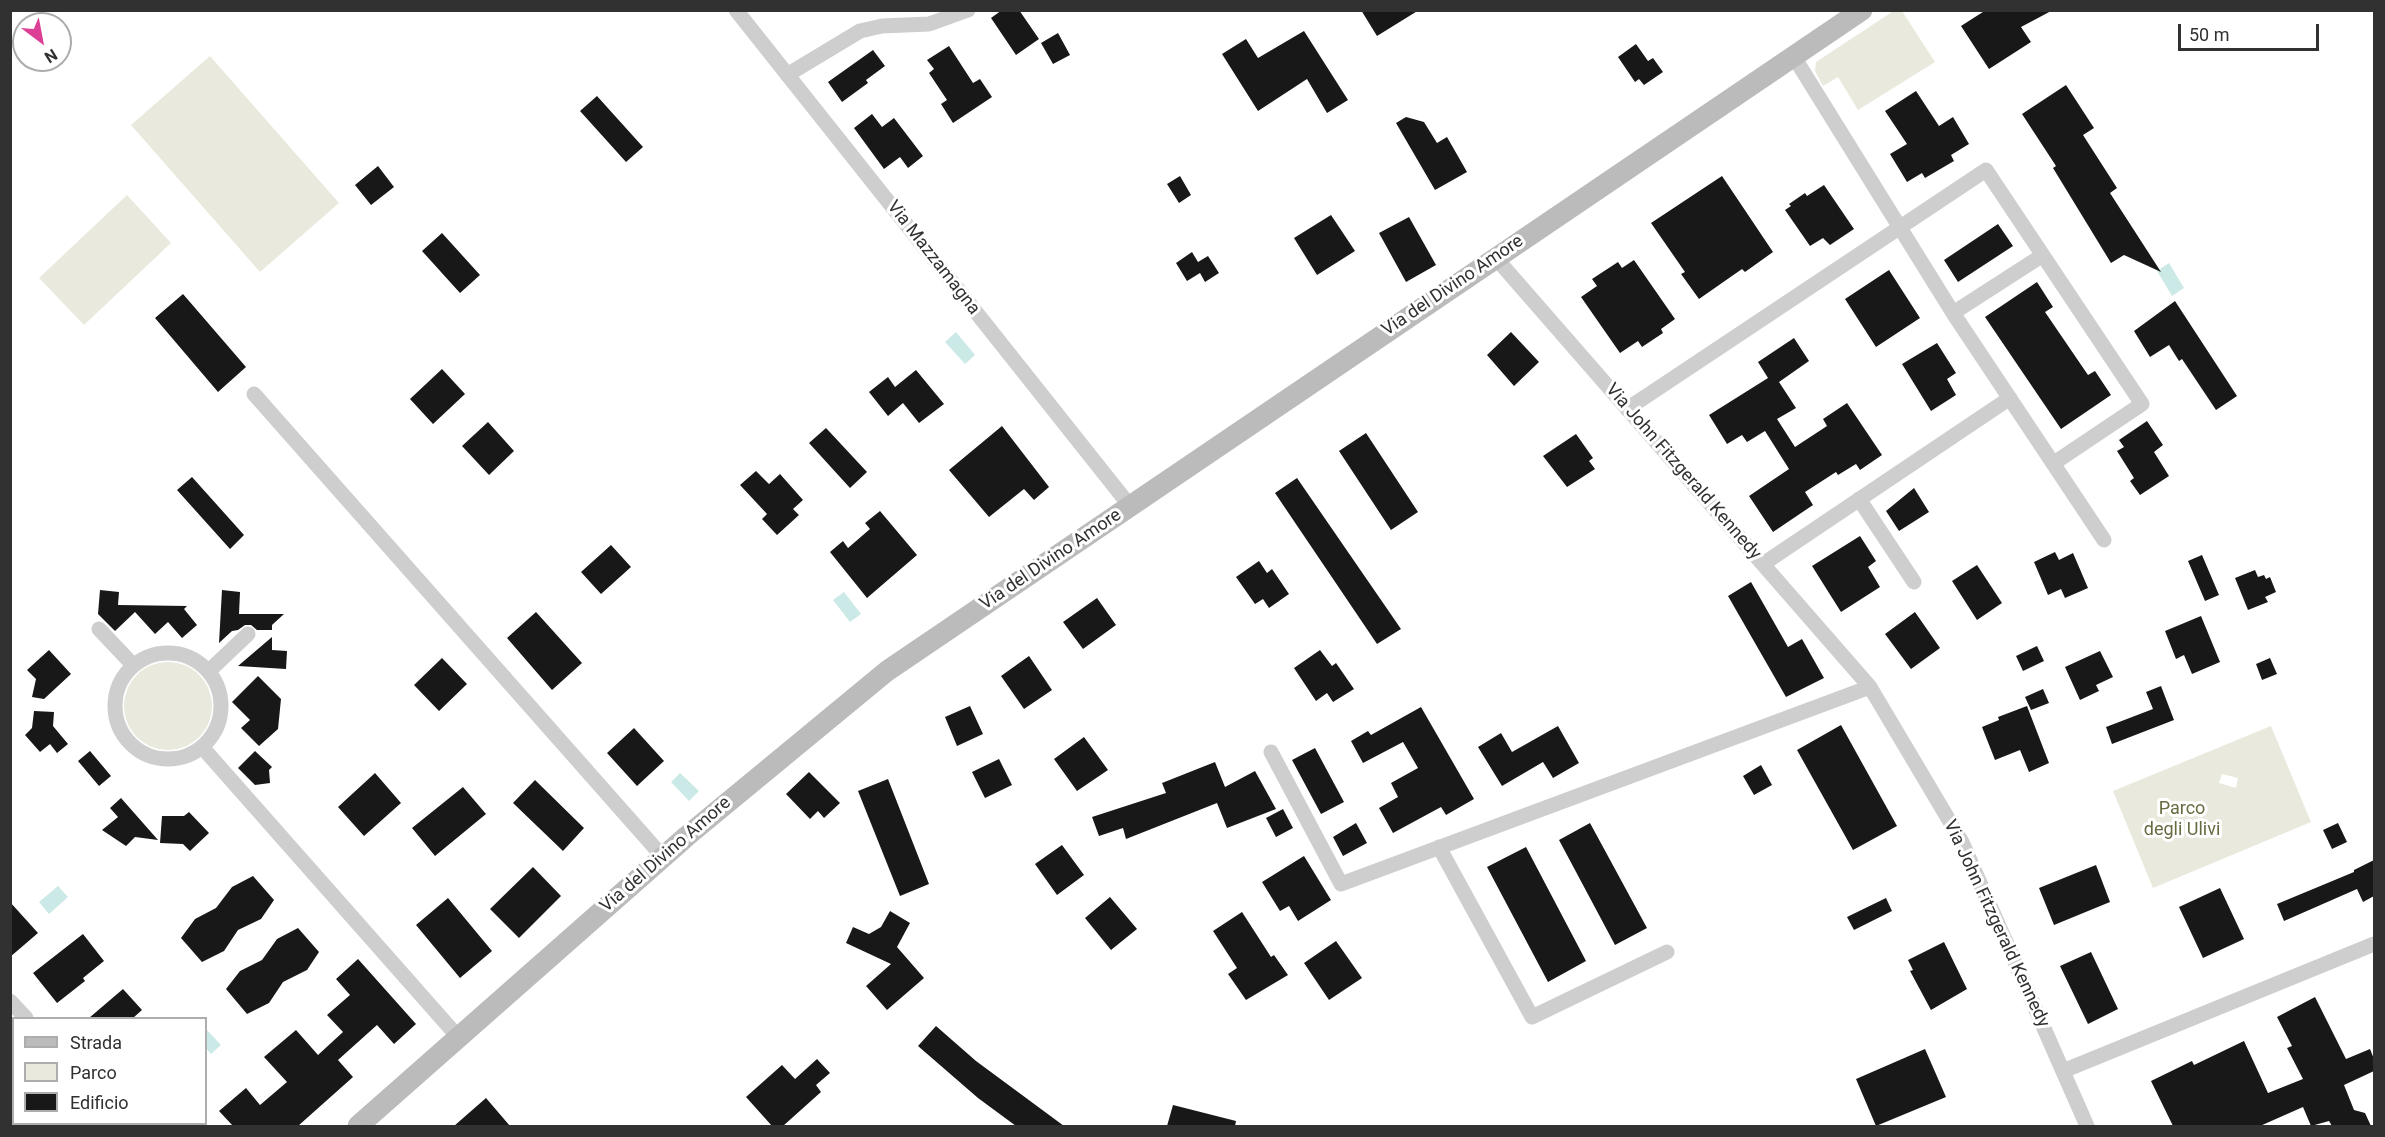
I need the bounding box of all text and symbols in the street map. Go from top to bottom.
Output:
north arrow [12,12,72,72]
scale bar [2181,12,2322,50]
text: 50 m [2189,24,2229,45]
text: N [41,45,61,67]
street label: Via Mazzamagna [882,197,984,319]
street label: Via del Divino Amore [1378,231,1528,341]
street label: Via John Fitzgerald Kennedy [1601,379,1765,565]
street label: Via del Divino Amore [976,505,1126,615]
street label: Via del Divino Amore [596,792,736,918]
park label: Parco degli Ulivi [2144,798,2220,840]
street label: Via John Fitzgerald Kennedy [1938,817,2054,1031]
legend [12,1017,207,1125]
text: Strada [70,1032,122,1053]
text: Parco [70,1062,117,1083]
text: Edificio [70,1092,129,1113]

